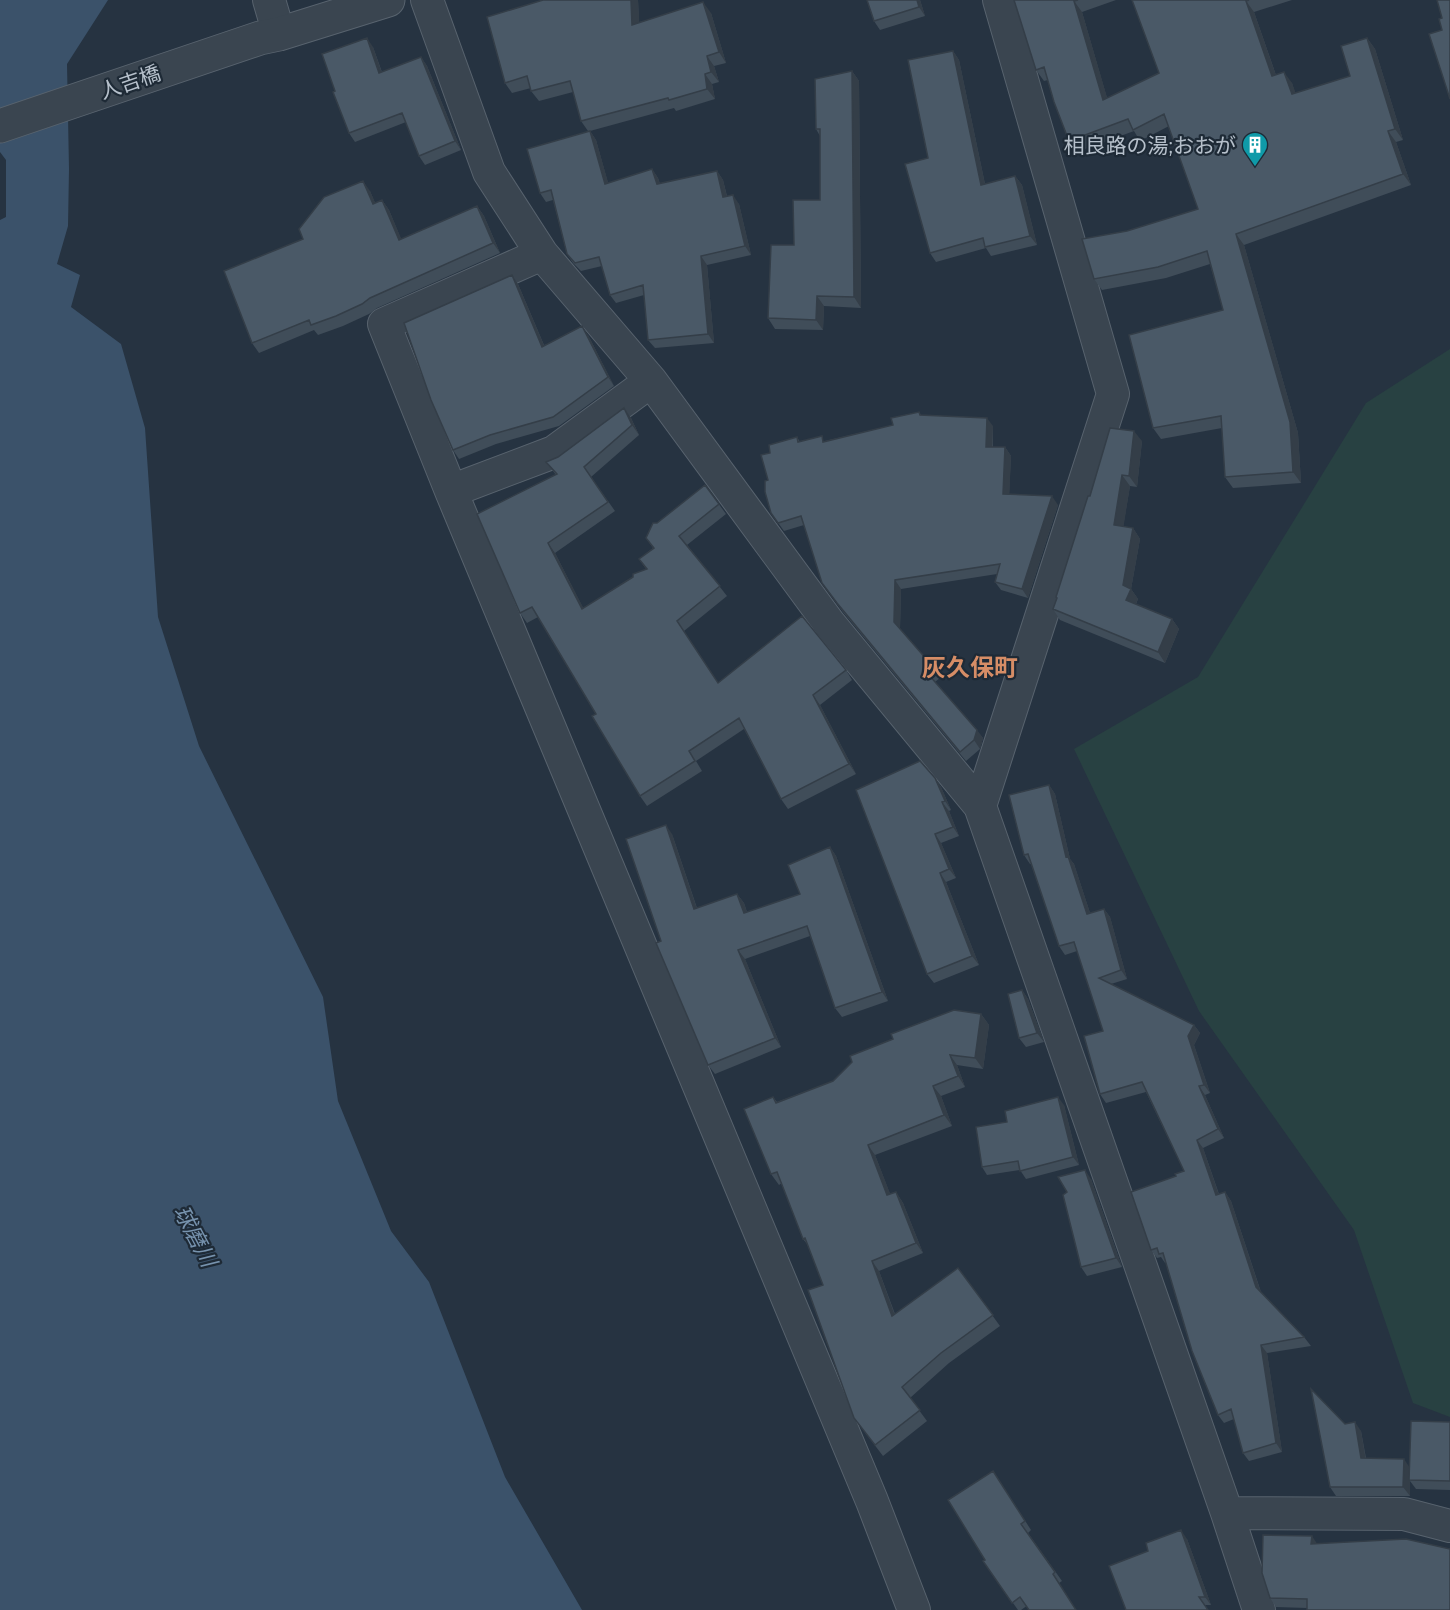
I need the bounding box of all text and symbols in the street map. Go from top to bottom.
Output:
street label: 人吉橋 [96,60,164,104]
building icon: 相良路の湯;おおが [1240,130,1270,168]
place label: 相良路の湯;おおが [1064,133,1236,158]
district label: 灰久保町 [922,653,1018,682]
water label: 球磨川 [168,1201,223,1273]

